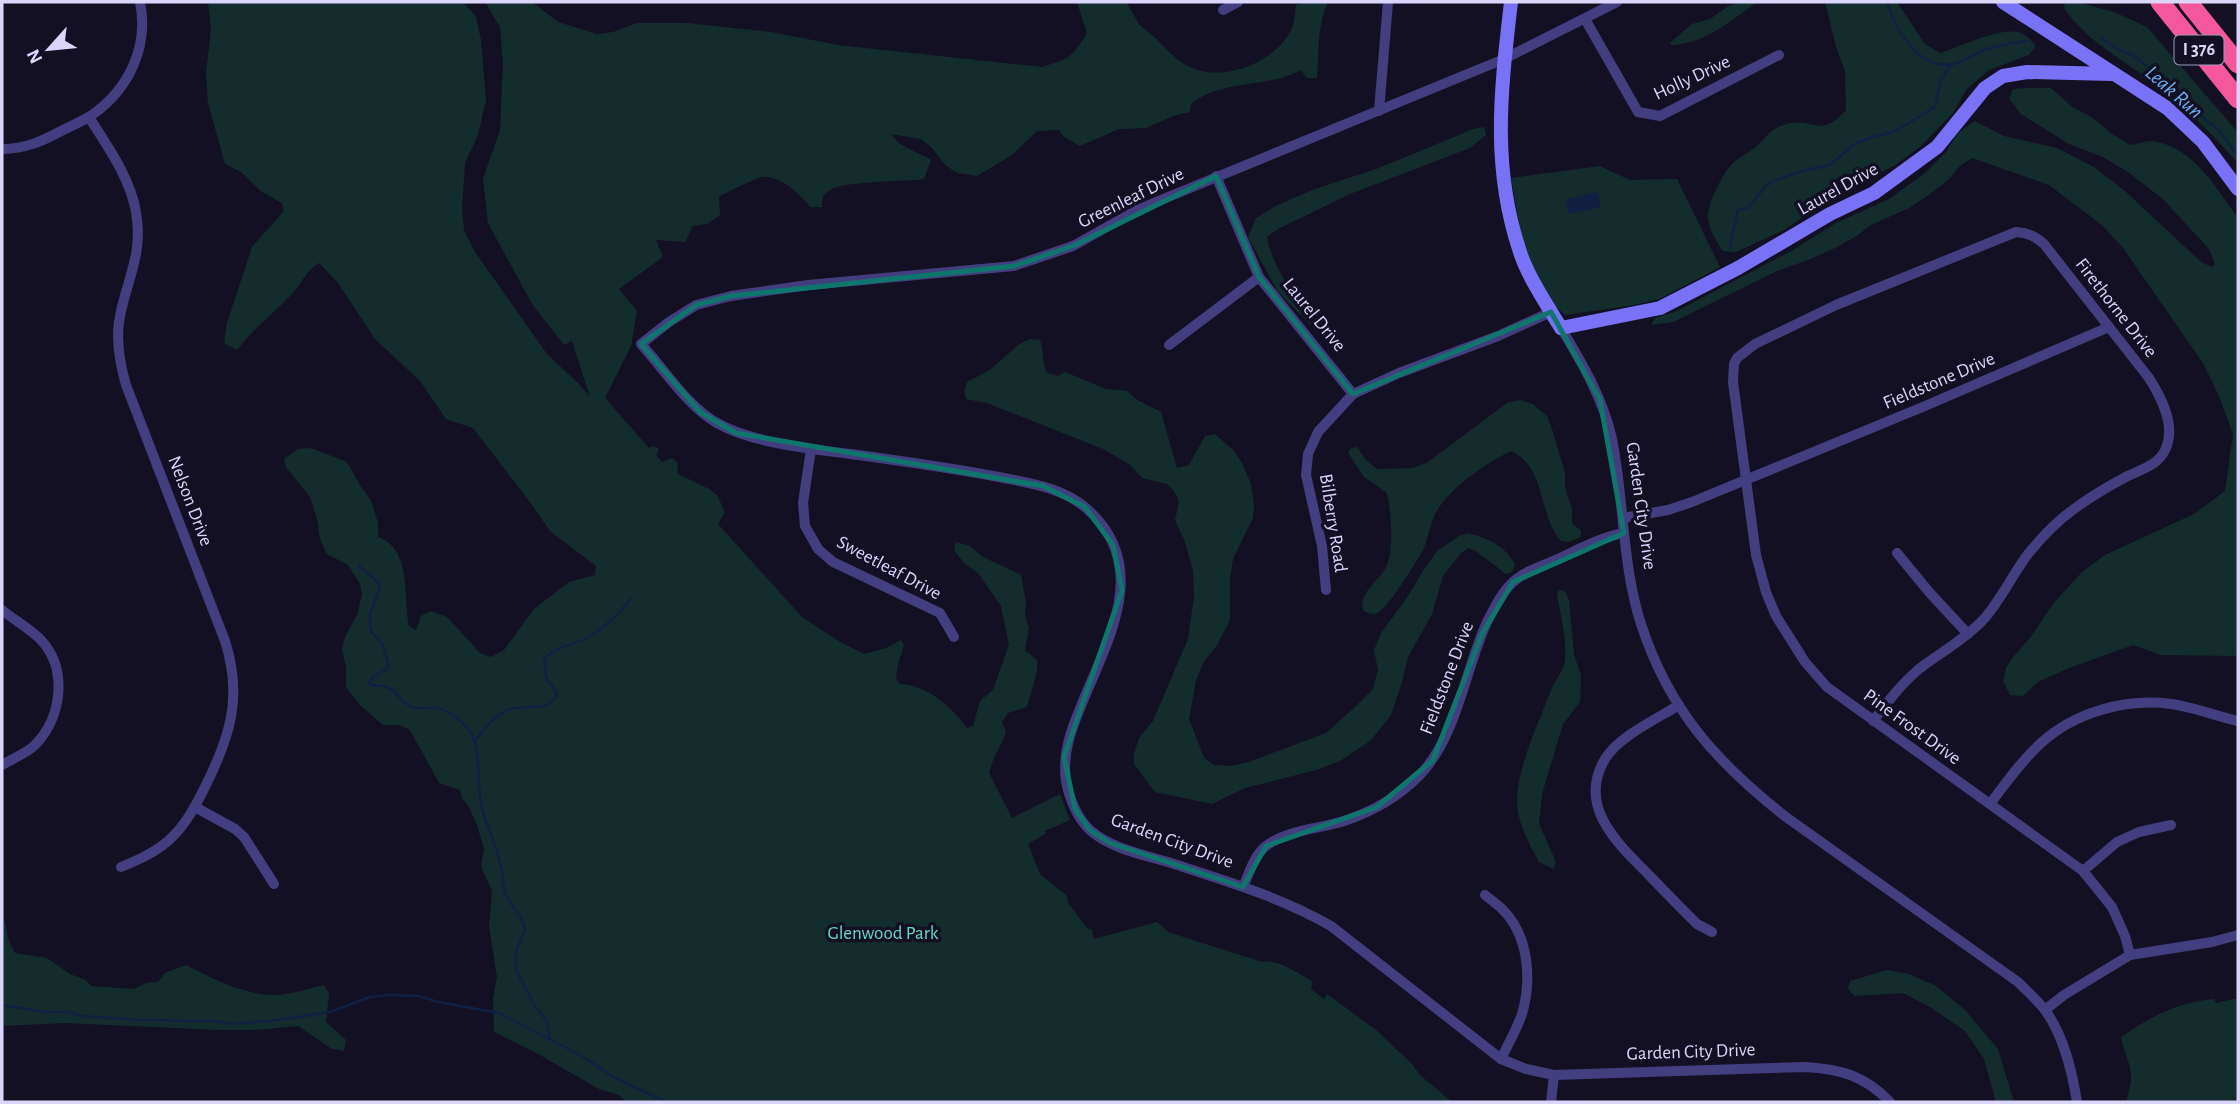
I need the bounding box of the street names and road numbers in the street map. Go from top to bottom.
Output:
road number: I 376 [2174,36,2224,64]
street label: Holly Drive [1651,52,1733,104]
street label: Laurel Drive [1795,159,1881,219]
street label: Greenleaf Drive [1075,164,1187,232]
street label: Firethorne Drive [2072,255,2160,361]
street label: Laurel Drive [1279,275,1349,355]
street label: Fieldstone Drive [1880,349,1998,413]
street label: Garden City Drive [1623,441,1659,571]
street label: Nelson Drive [164,453,216,549]
street label: Bilberry Road [1316,472,1350,574]
street label: Sweetleaf Drive [834,533,944,603]
street label: Fieldstone Drive [1417,619,1477,737]
street label: Pine Frost Drive [1860,686,1964,768]
street label: Garden City Drive [1108,810,1236,872]
street label: Garden City Drive [1626,1040,1756,1064]

